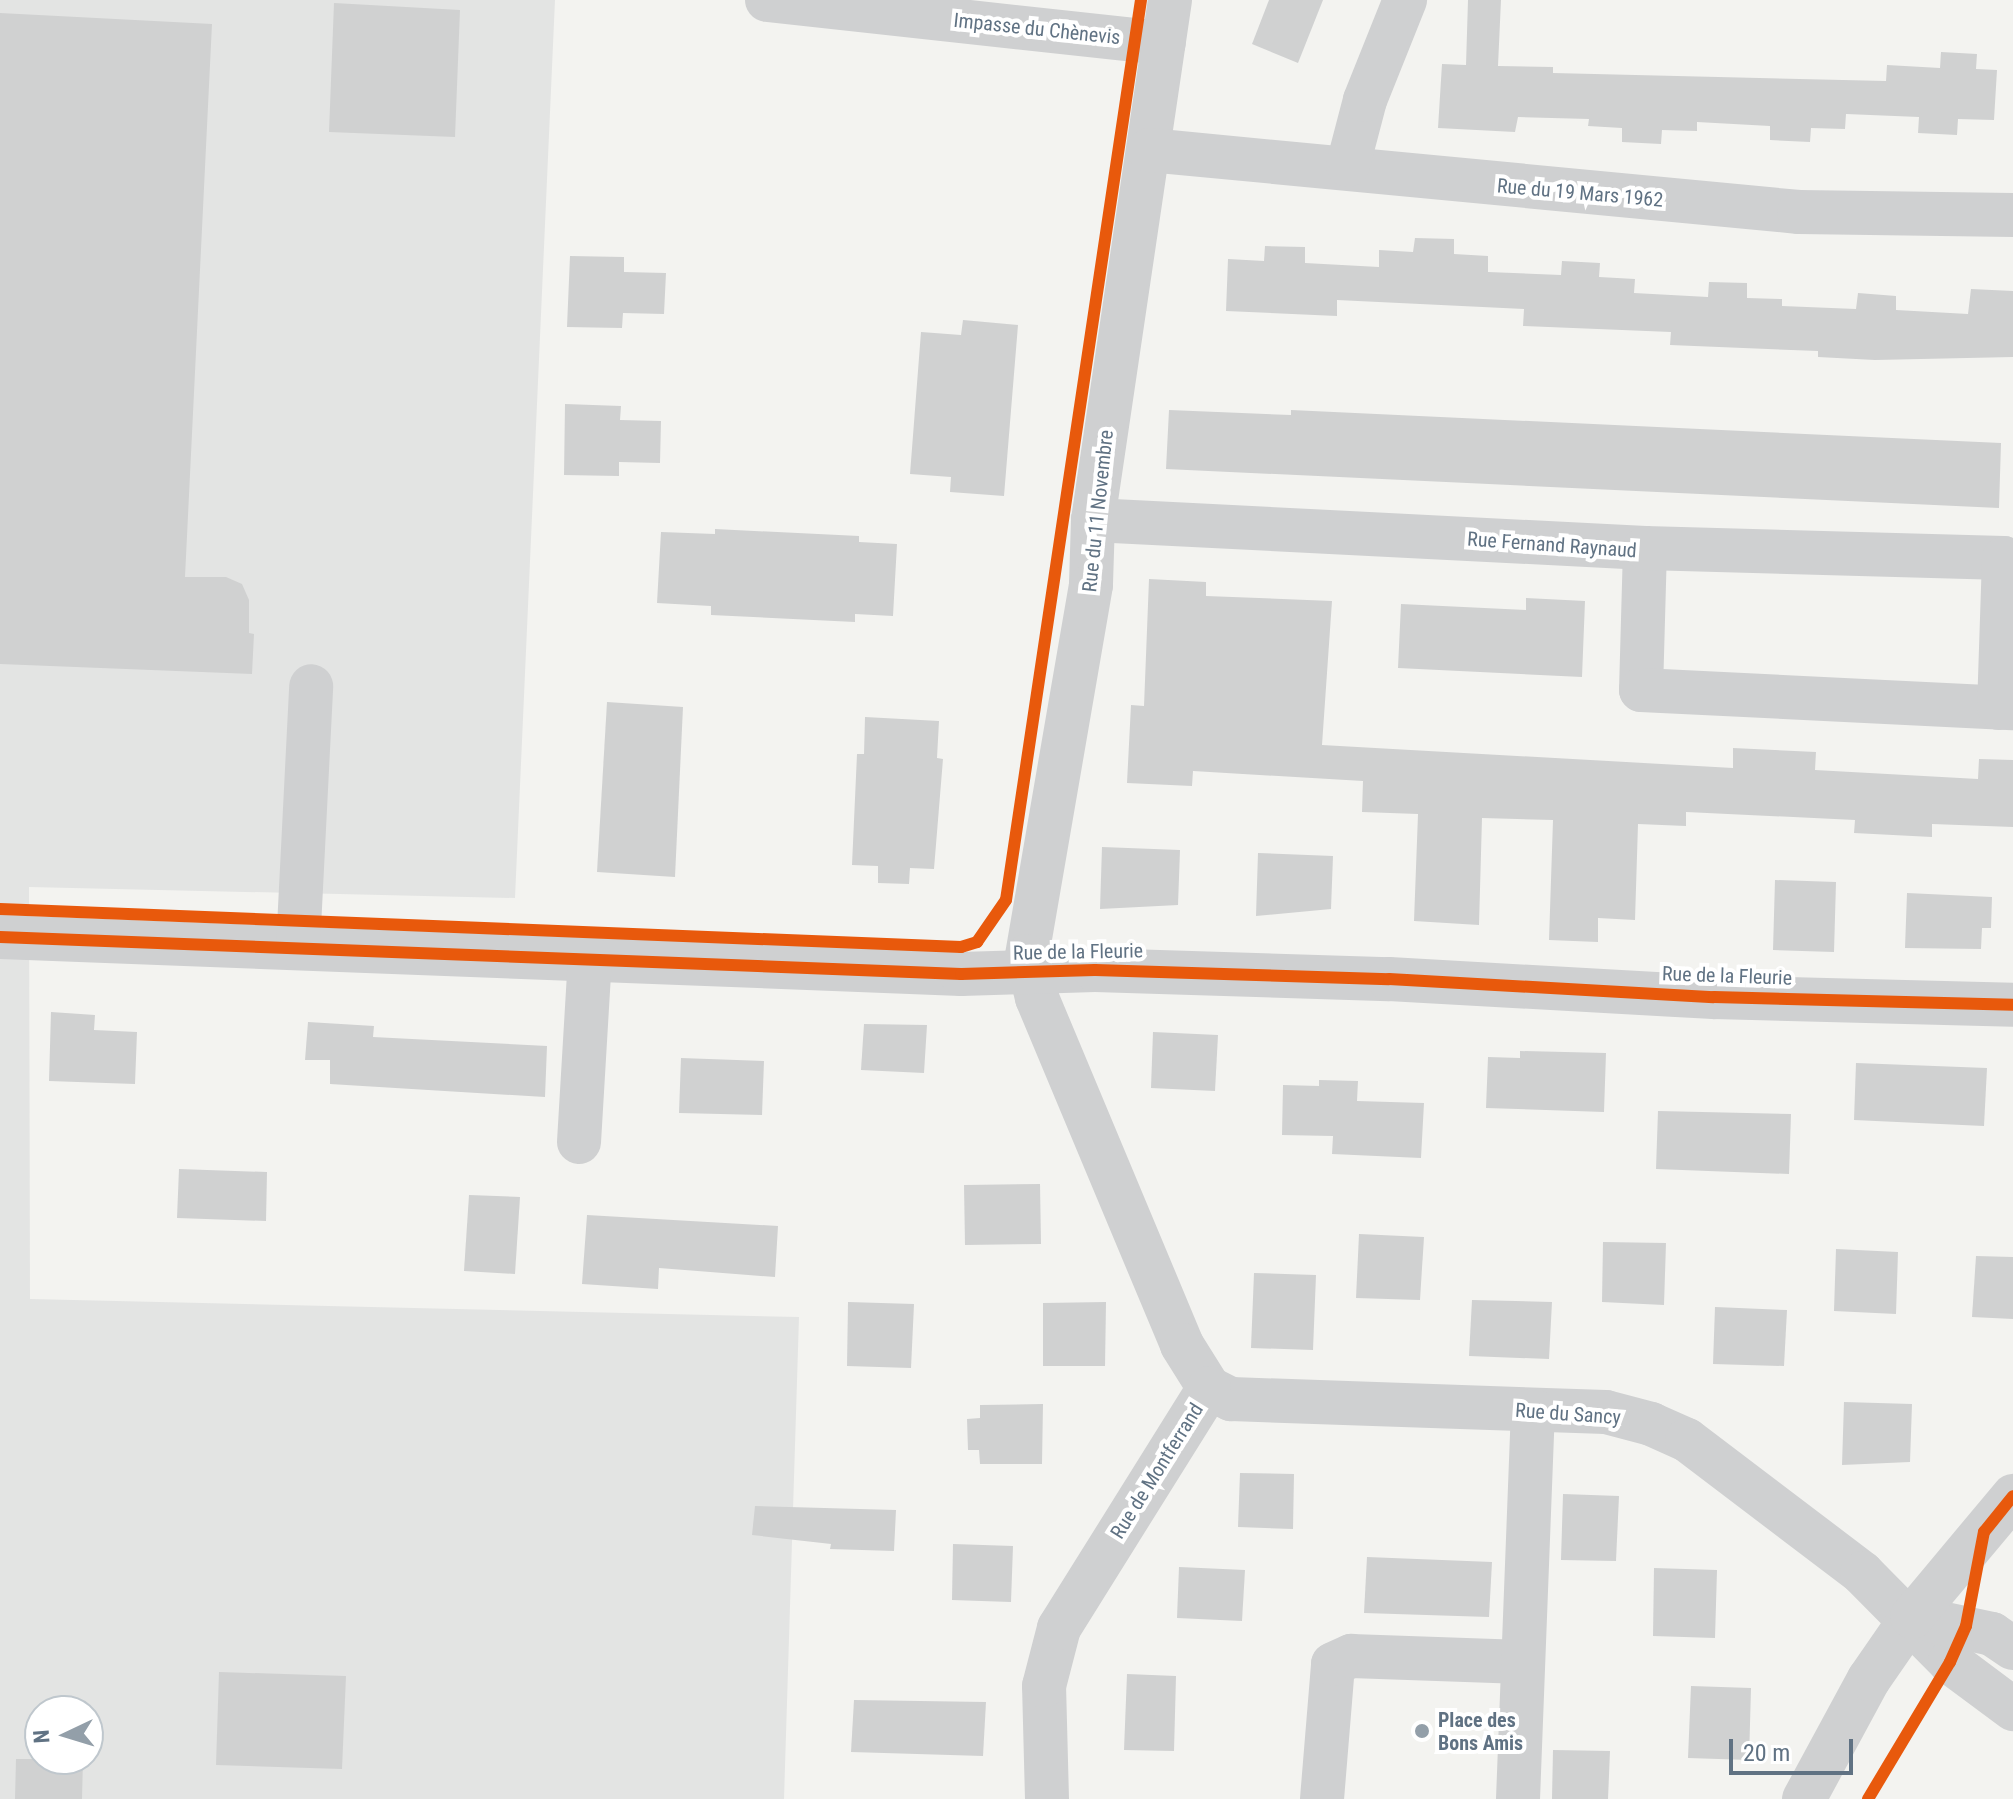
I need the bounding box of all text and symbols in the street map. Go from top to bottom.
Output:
street label: Impasse du Chènevis [952,8,1122,50]
street label: Rue du 19 Mars 1962 [1496,174,1664,212]
street label: Rue du 11 Novembre [1078,429,1118,593]
street label: Rue Fernand Raynaud [1466,527,1638,563]
street label: Rue de la Fleurie [1013,939,1143,965]
street label: Rue de la Fleurie [1662,962,1792,990]
street label: Rue du Sancy [1514,1398,1622,1430]
street label: Rue de Montferrand [1106,1399,1208,1543]
north arrow [24,1695,104,1775]
place label: Place des Bons Amis [1438,1708,1523,1755]
marker: Place des Bons Amis [1413,1722,1431,1740]
scale bar [1733,1723,1857,1773]
text: N [29,1729,54,1744]
text: 20 m [1743,1739,1790,1767]

